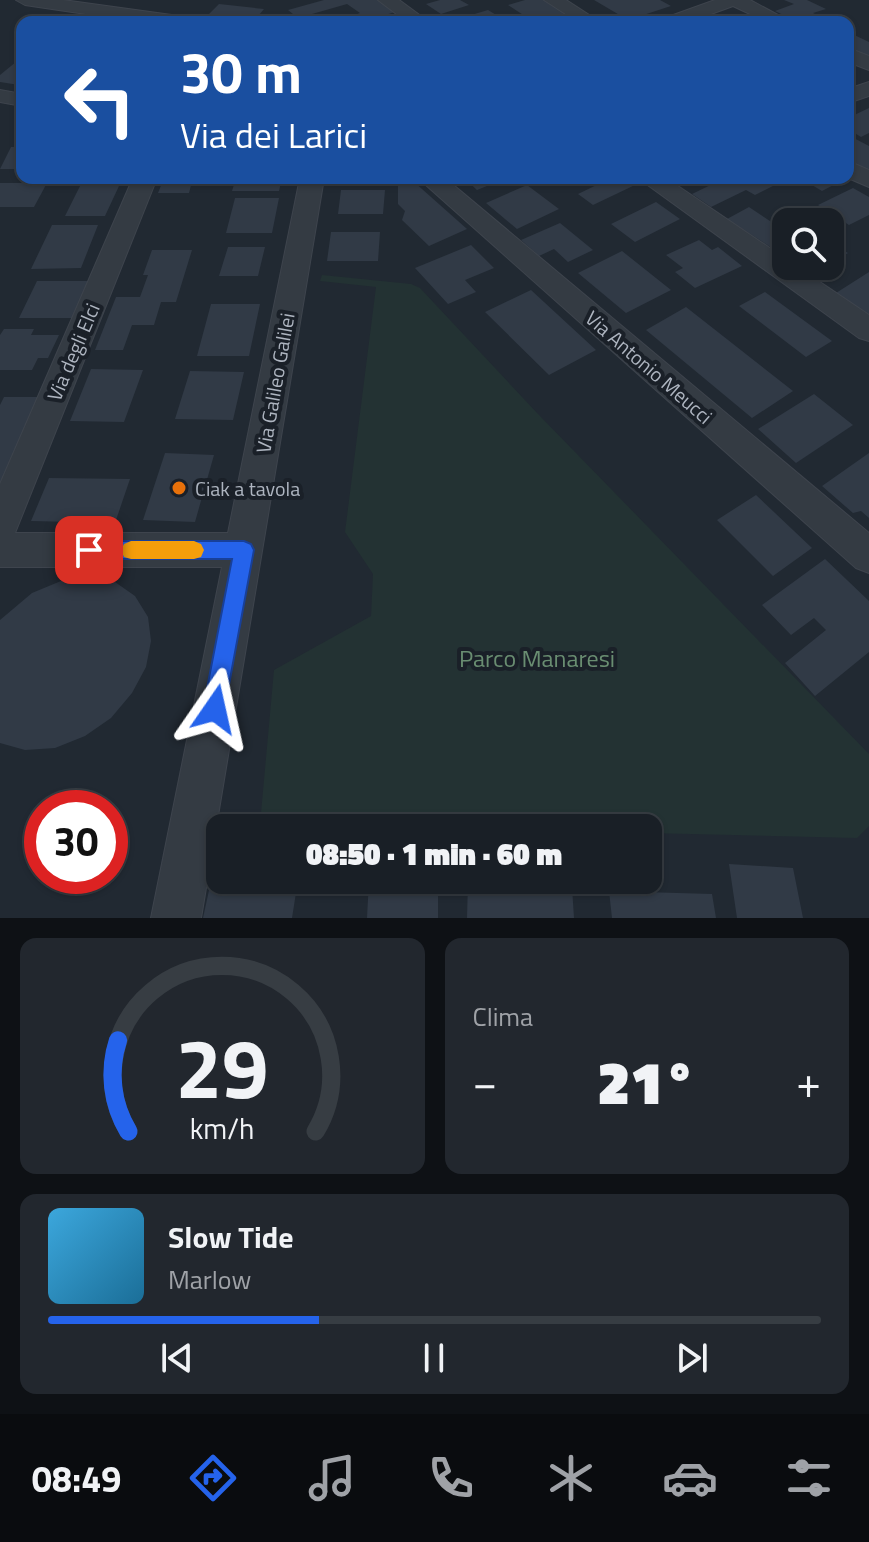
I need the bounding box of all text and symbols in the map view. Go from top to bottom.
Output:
text: 30 m [180,30,302,115]
icon: left [48,48,152,152]
text: Via dei Larici [180,107,367,162]
map controls [772,208,844,280]
button: search [772,208,844,280]
street label: Via degli Elci [38,298,108,406]
street label: Via Antonio Meucci [579,303,719,431]
street label: Via Galileo Galilei [247,310,303,456]
place label: Ciak a tavola [195,473,300,504]
marker: Ciak a tavola [170,479,188,497]
pin [55,516,123,584]
icon: arrive [67,528,111,572]
park label: Parco Manaresi [459,640,615,676]
position arrow [173,667,257,751]
speed limit sign: 30 [24,790,128,894]
text: 08:50 · 1 min · 60 m [306,831,562,877]
text: Clima [473,997,533,1036]
text: 29 [176,1004,269,1130]
text: 21° [597,1036,696,1127]
text: − [473,1048,497,1115]
text: + [796,1048,821,1115]
text: km/h [190,1107,255,1150]
text: Slow Tide [168,1214,293,1260]
text: Marlow [168,1260,251,1299]
icon: previous [155,1336,199,1380]
icon: pause [412,1336,456,1380]
icon: next [670,1336,714,1380]
icon: directions [185,1450,241,1506]
icon: music [304,1450,360,1506]
icon: phone [423,1450,479,1506]
icon: climate [543,1450,599,1506]
icon: car [662,1450,718,1506]
icon: filters [781,1450,837,1506]
text: 08:49 [32,1451,122,1506]

